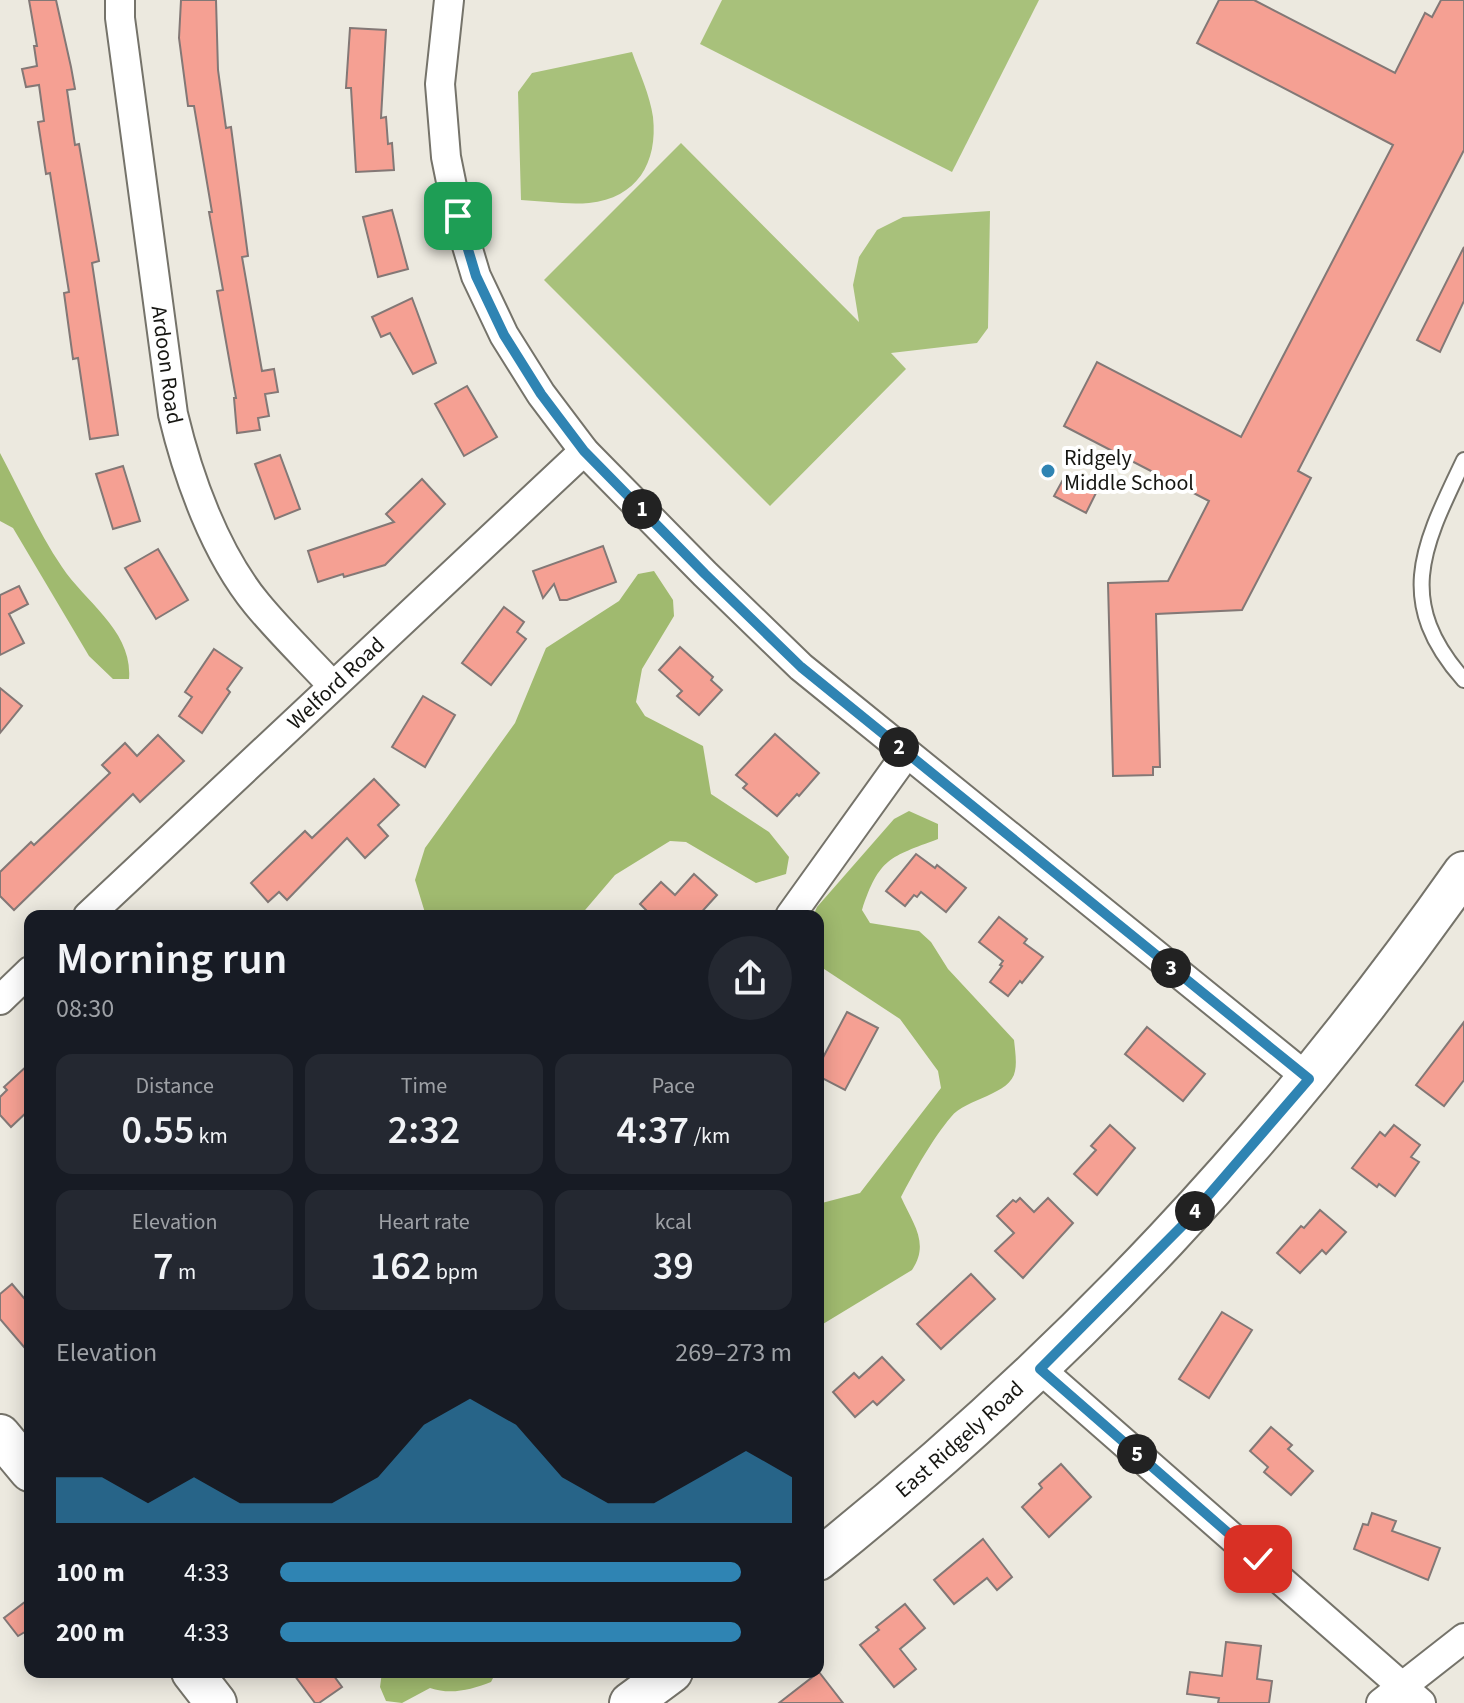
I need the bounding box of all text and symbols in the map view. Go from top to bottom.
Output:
pin [424,182,492,250]
icon: arrive [436,194,480,238]
street label: Ardoon Road [143,304,191,427]
place label: Ridgely Middle School [1064,442,1194,499]
marker: Ridgely Middle School [1039,462,1057,480]
pin: 1 [622,489,662,529]
text: 1 [636,493,648,525]
street label: Welford Road [280,630,392,737]
pin: 2 [879,727,919,767]
text: 2 [893,731,905,763]
text: Morning run [56,928,287,991]
button: share [708,936,792,1020]
pin: 3 [1151,948,1191,988]
text: 3 [1165,952,1177,984]
text: 08:30 [56,990,114,1027]
text: Distance [136,1070,214,1102]
text: Time [401,1070,447,1102]
text: Pace [652,1070,695,1102]
text: 0.55 [122,1102,194,1159]
text: 2:32 [388,1102,460,1159]
text: 4:37 [616,1102,689,1159]
text: km [194,1120,228,1152]
text: /km [689,1120,730,1152]
pin: 4 [1175,1191,1215,1231]
text: 4 [1189,1195,1201,1227]
text: Elevation [132,1206,218,1238]
text: Heart rate [378,1206,470,1238]
text: kcal [655,1206,692,1238]
text: 7 [153,1238,174,1295]
text: 162 [370,1238,431,1295]
text: 39 [653,1238,694,1295]
text: m [174,1256,196,1288]
text: bpm [431,1256,478,1288]
text: Elevation [56,1334,157,1371]
text: 269–273 m [675,1334,792,1371]
street label: East Ridgely Road [888,1373,1031,1506]
pin: 5 [1117,1434,1157,1474]
text: 5 [1131,1438,1143,1470]
pin [1224,1525,1292,1593]
icon: check [1236,1537,1280,1581]
text: 100 m [56,1554,125,1591]
text: 4:33 [184,1554,229,1591]
text: 200 m [56,1614,125,1651]
text: 4:33 [184,1614,229,1651]

